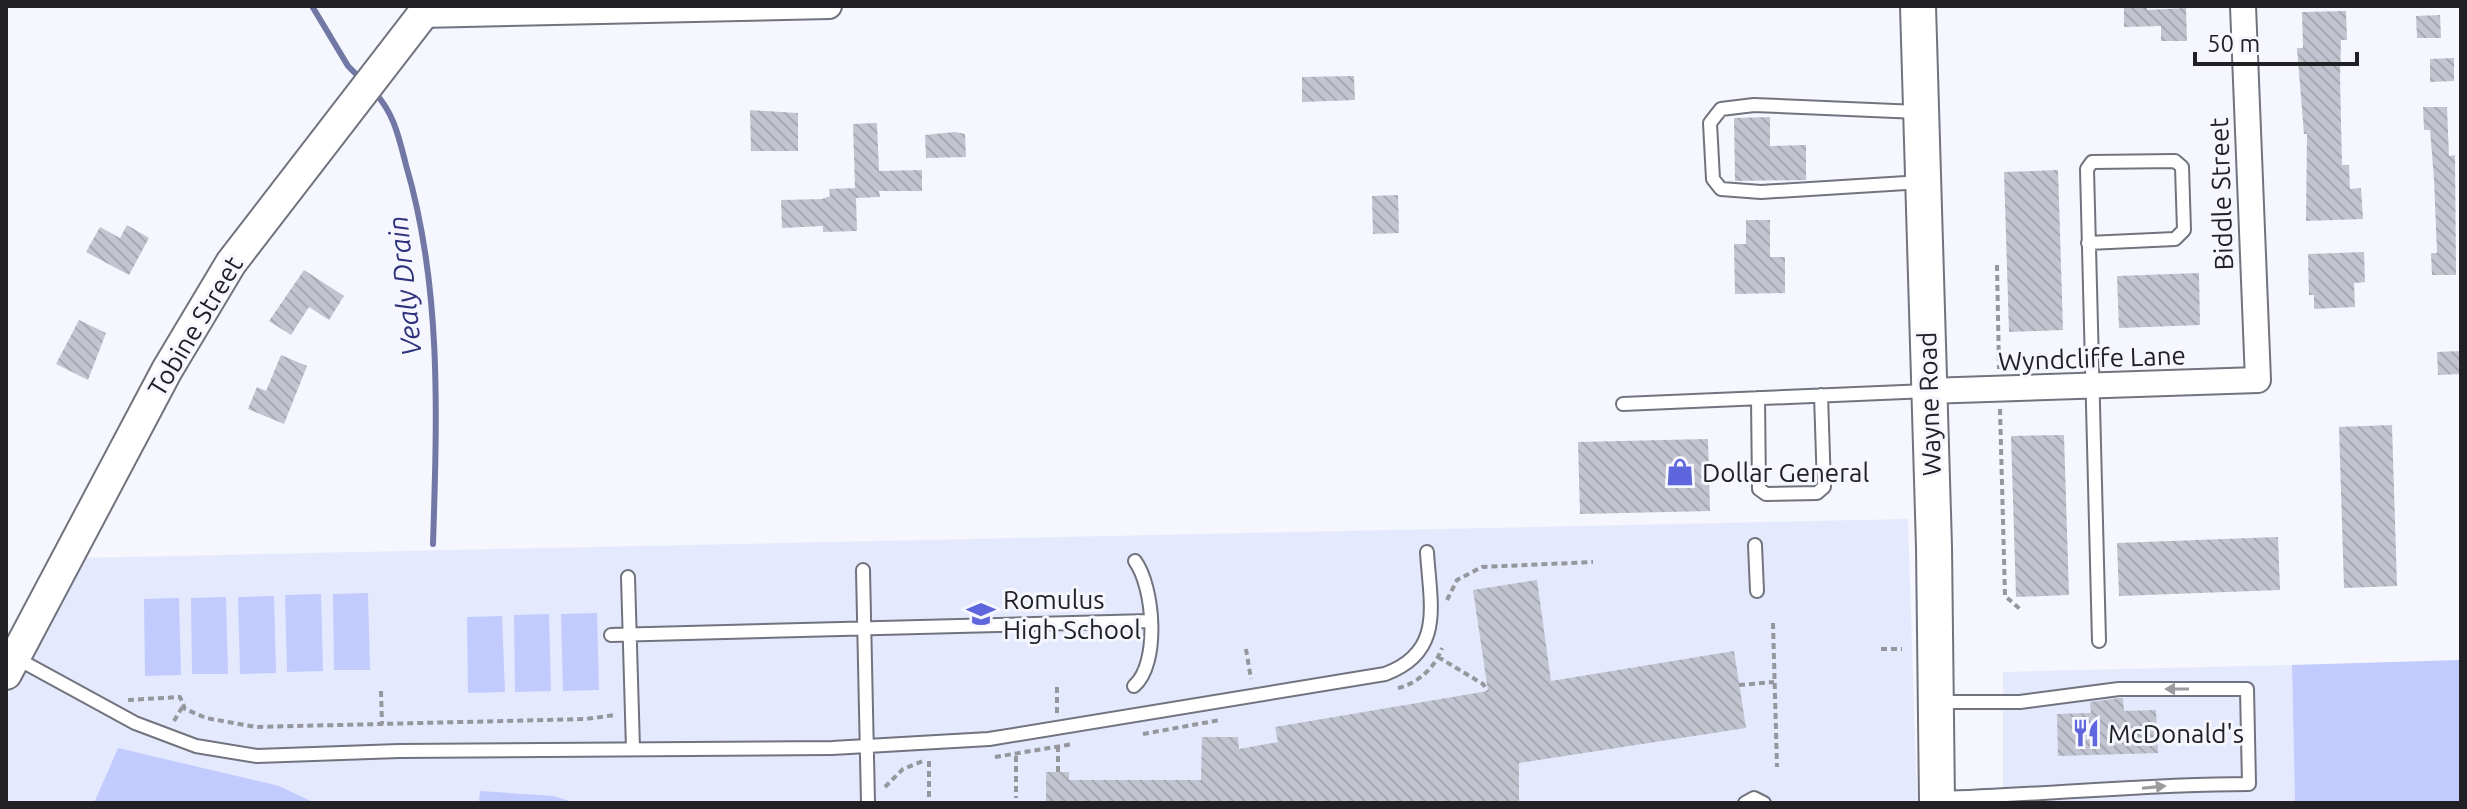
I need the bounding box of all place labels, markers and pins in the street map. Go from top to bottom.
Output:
shop icon: Dollar General [1665,457,1695,487]
place label: Dollar General [1702,458,1869,487]
place label: Romulus High School [1003,585,1141,644]
school or university icon: Romulus High School [966,599,996,629]
restaurant icon: McDonald's [2071,718,2101,748]
place label: McDonald's [2108,719,2244,748]

